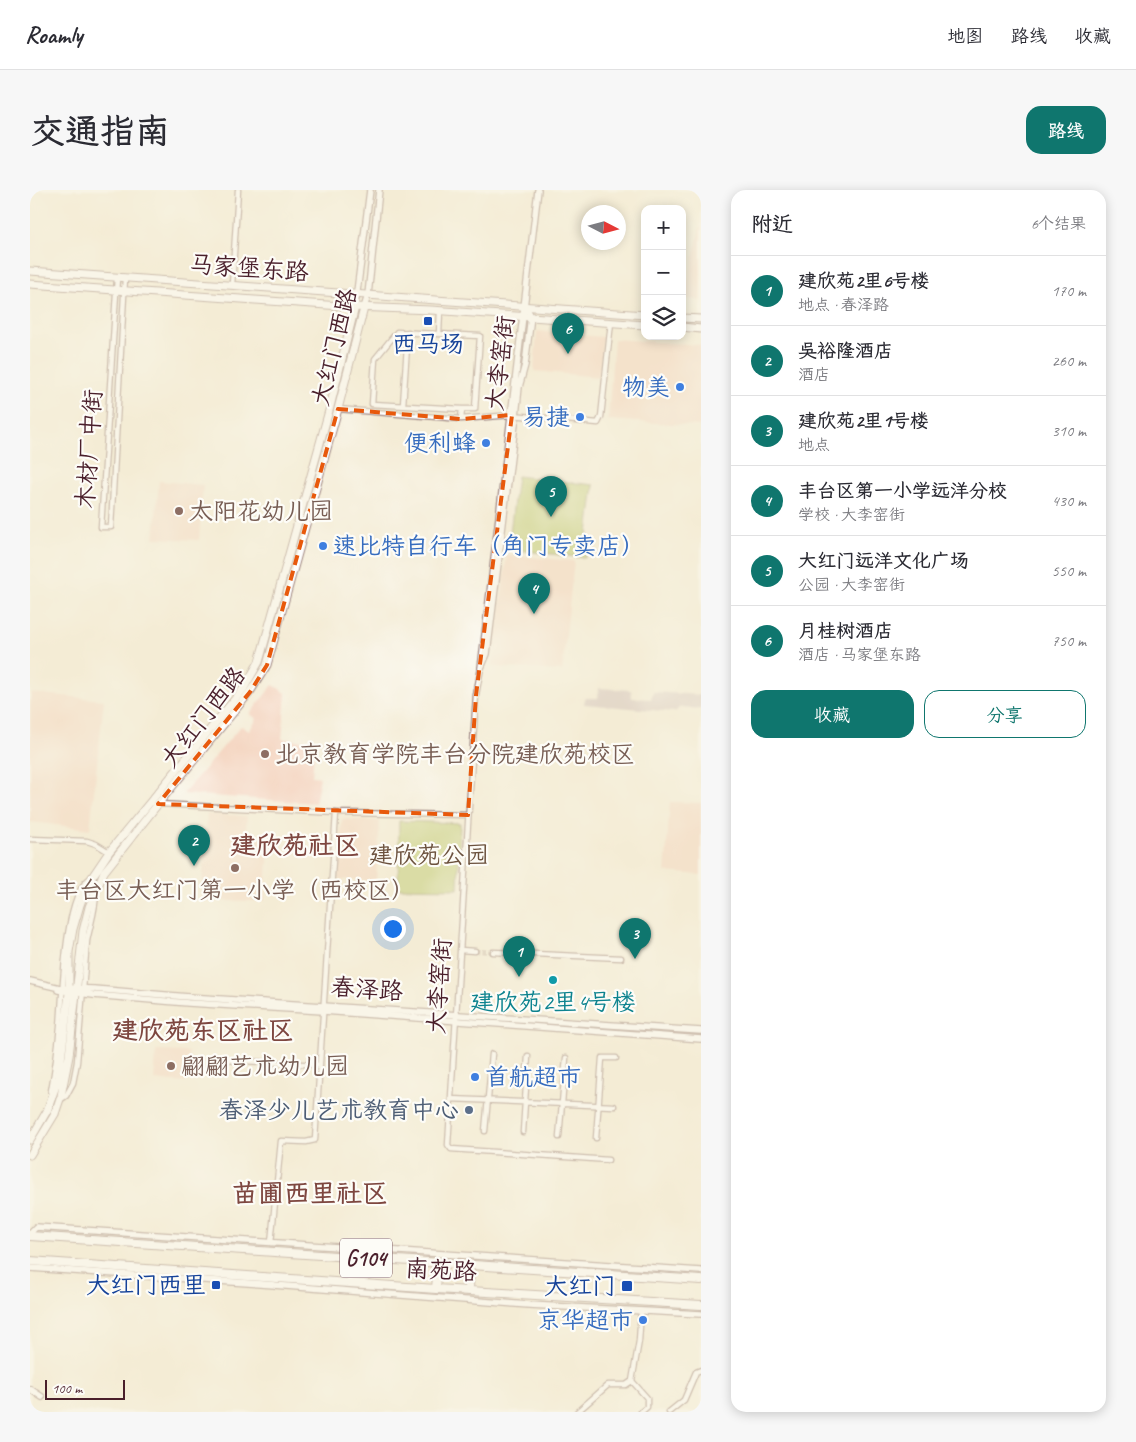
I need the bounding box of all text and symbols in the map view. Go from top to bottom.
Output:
text: Roamly [25,20,82,50]
text: 地图 [947,25,983,47]
text: 路线 [1011,25,1047,47]
text: 收藏 [1075,25,1111,47]
button: 路线 [1026,106,1106,154]
text: 交通指南 [30,109,170,154]
north arrow [581,205,626,250]
map controls [641,205,686,340]
button: + [641,205,686,250]
text: 附近 [751,211,793,237]
text: 6个结果 [1031,214,1086,234]
street label: 马家堡东路 [188,249,310,287]
button: − [641,250,686,295]
text: 建欣苑2里6号楼 [798,269,930,293]
text: 1 [763,281,771,301]
text: 170 m [1052,281,1086,301]
street label: 大红门西路 [305,285,363,409]
button: layers [641,295,686,340]
text: 地点 · 春泽路 [798,295,889,315]
pin: 6 [552,313,584,354]
street label: 大李窑街 [479,314,521,412]
marker: 西马场 [422,315,434,327]
place label: 西马场 [392,329,464,359]
text: 吴裕隆酒店 [798,339,893,363]
text: 2 [763,351,771,371]
text: 260 m [1052,351,1086,371]
text: 酒店 [798,365,830,385]
place label: 物美 [622,372,670,402]
marker: 物美 [674,381,686,393]
street label: 木材厂中街 [70,388,108,510]
place label: 易捷 [522,402,570,432]
text: 建欣苑2里1号楼 [798,409,929,433]
marker: 易捷 [574,411,586,423]
text: 3 [763,421,771,441]
text: 310 m [1052,421,1086,441]
place label: 便利蜂 [404,428,476,458]
text: 地点 [798,435,830,455]
marker: 便利蜂 [480,437,492,449]
pin: 5 [535,476,567,517]
text: 丰台区第一小学远洋分校 [798,479,1007,503]
text: 4 [763,491,771,511]
text: 430 m [1052,491,1086,511]
place label: 太阳花幼儿园 [189,496,333,526]
marker: 太阳花幼儿园 [173,505,185,517]
text: 学校 · 大李窑街 [798,505,905,525]
place label: 速比特自行车（角门专卖店） [333,531,645,561]
marker: 速比特自行车（角门专卖店） [317,540,329,552]
text: 大红门远洋文化广场 [798,549,969,573]
text: 5 [764,561,770,581]
text: 550 m [1052,561,1086,581]
pin: 4 [518,573,550,614]
text: 公园 · 大李窑街 [798,575,905,595]
text: 月桂树酒店 [798,619,893,643]
text: 6 [763,631,771,651]
text: 750 m [1052,631,1086,651]
text: 酒店 · 马家堡东路 [798,645,921,665]
street label: 大红门西路 [154,660,252,774]
button: 收藏 [751,690,914,738]
button: 分享 [924,690,1086,738]
place label: 北京教育学院丰台分院建欣苑校区 [275,739,635,769]
marker: 北京教育学院丰台分院建欣苑校区 [259,748,271,760]
pin: 2 [178,825,210,866]
district label: 建欣苑社区 [230,829,360,862]
park label: 建欣苑公园 [369,840,489,870]
marker: 丰台区大红门第一小学（西校区） [229,862,241,874]
place label: 丰台区大红门第一小学（西校区） [55,875,415,905]
your location [380,916,406,942]
pin: 3 [619,918,651,959]
pin: 1 [503,936,535,977]
street label: 大李窑街 [421,937,457,1035]
street label: 春泽路 [330,972,404,1006]
marker: 建欣苑2里4号楼 [547,974,559,986]
place label: 建欣苑2里4号楼 [470,987,636,1017]
district label: 建欣苑东区社区 [112,1014,294,1047]
place label: 翩翩艺术幼儿园 [181,1051,349,1081]
marker: 翩翩艺术幼儿园 [165,1060,177,1072]
place label: 首航超市 [485,1062,581,1092]
marker: 首航超市 [469,1071,481,1083]
place label: 春泽少儿艺术教育中心 [219,1095,459,1125]
marker: 春泽少儿艺术教育中心 [463,1104,475,1116]
district label: 苗圃西里社区 [232,1177,388,1210]
road number: G104 [340,1238,392,1278]
street label: 南苑路 [404,1253,478,1287]
place label: 大红门西里 [86,1270,206,1300]
place label: 大红门 [544,1271,616,1301]
marker: 大红门西里 [210,1279,222,1291]
marker: 大红门 [620,1279,634,1293]
place label: 京华超市 [537,1305,633,1335]
marker: 京华超市 [637,1314,649,1326]
scale bar [45,1377,125,1400]
text: 100 m [52,1380,82,1397]

